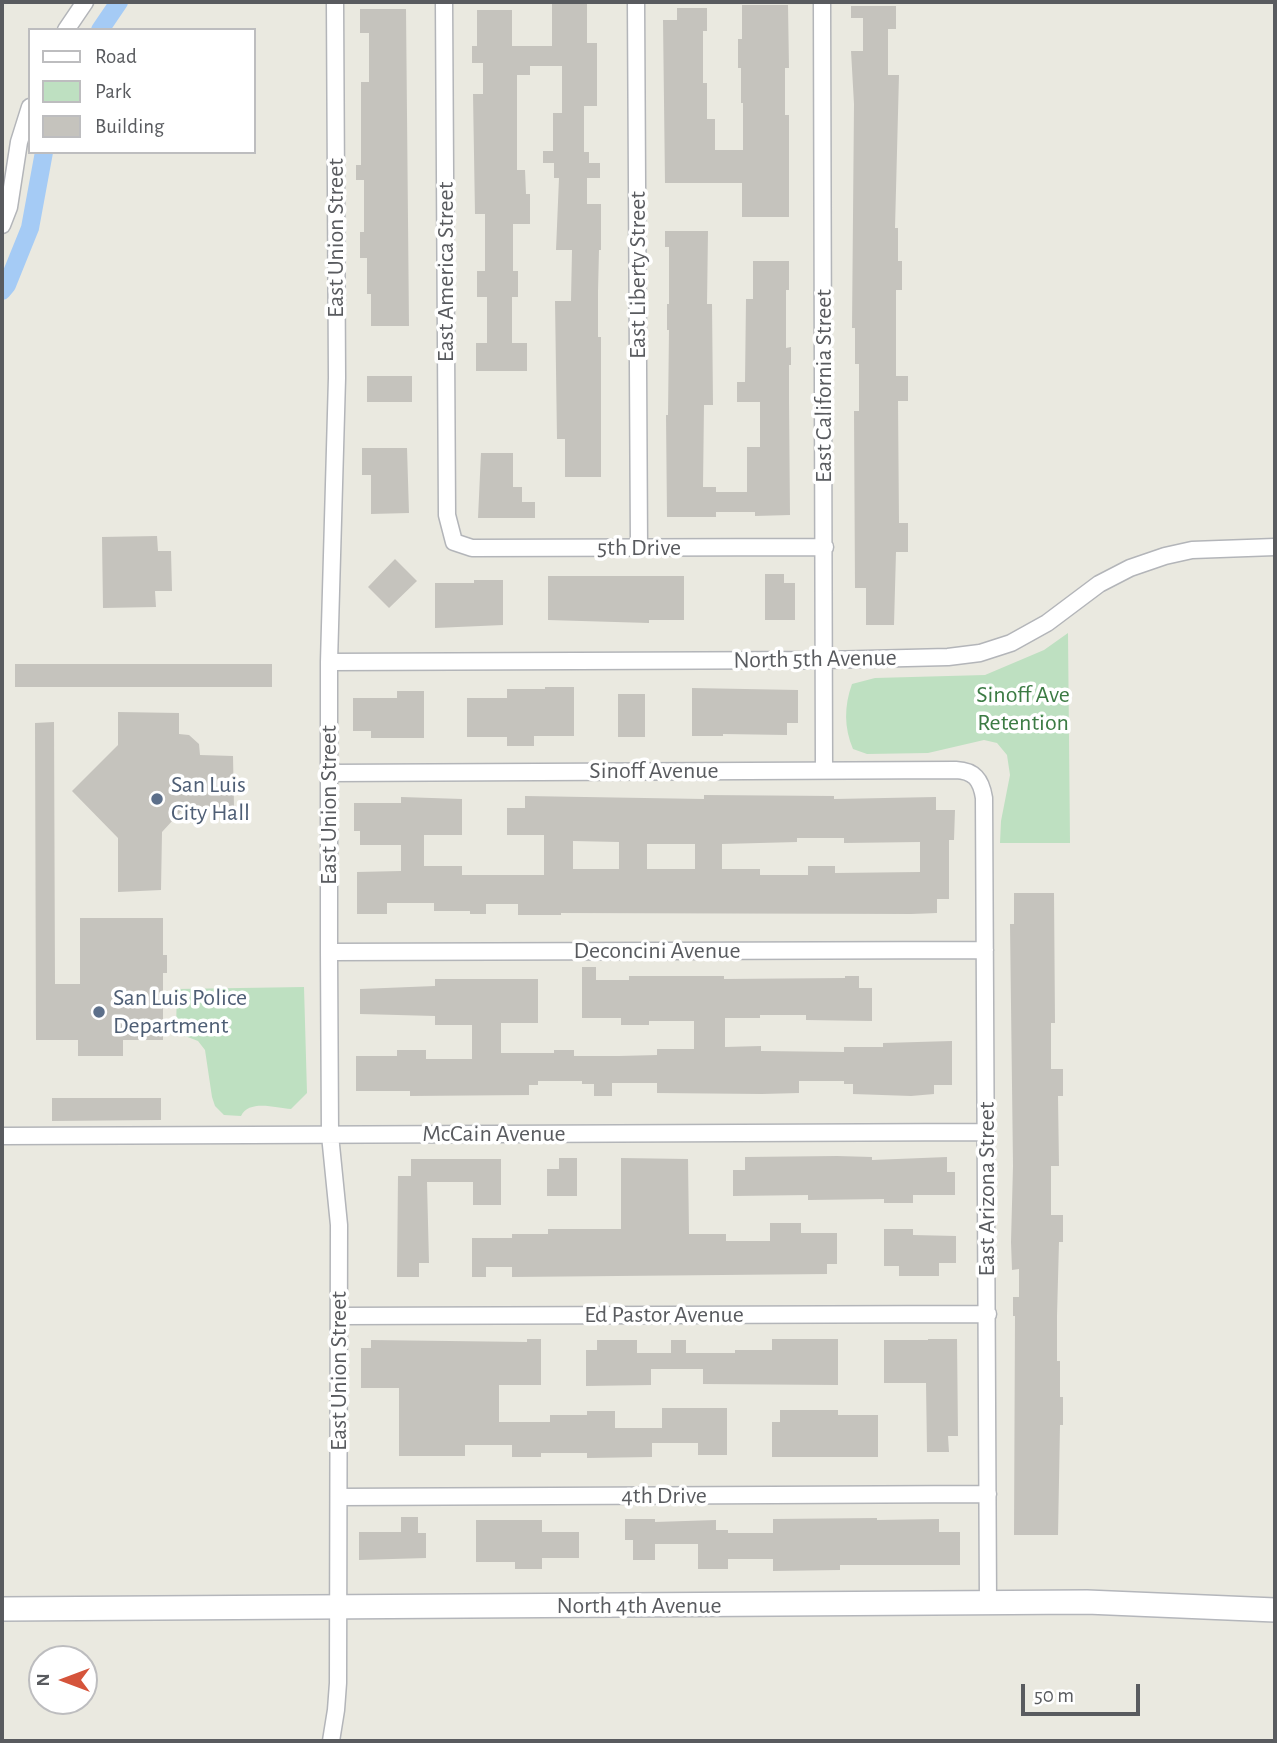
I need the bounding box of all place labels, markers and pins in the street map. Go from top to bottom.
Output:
place label: San Luis City Hall [171,771,250,827]
marker: San Luis City Hall [149,791,165,807]
place label: San Luis Police Department [113,984,247,1040]
marker: San Luis Police Department [91,1004,107,1020]

